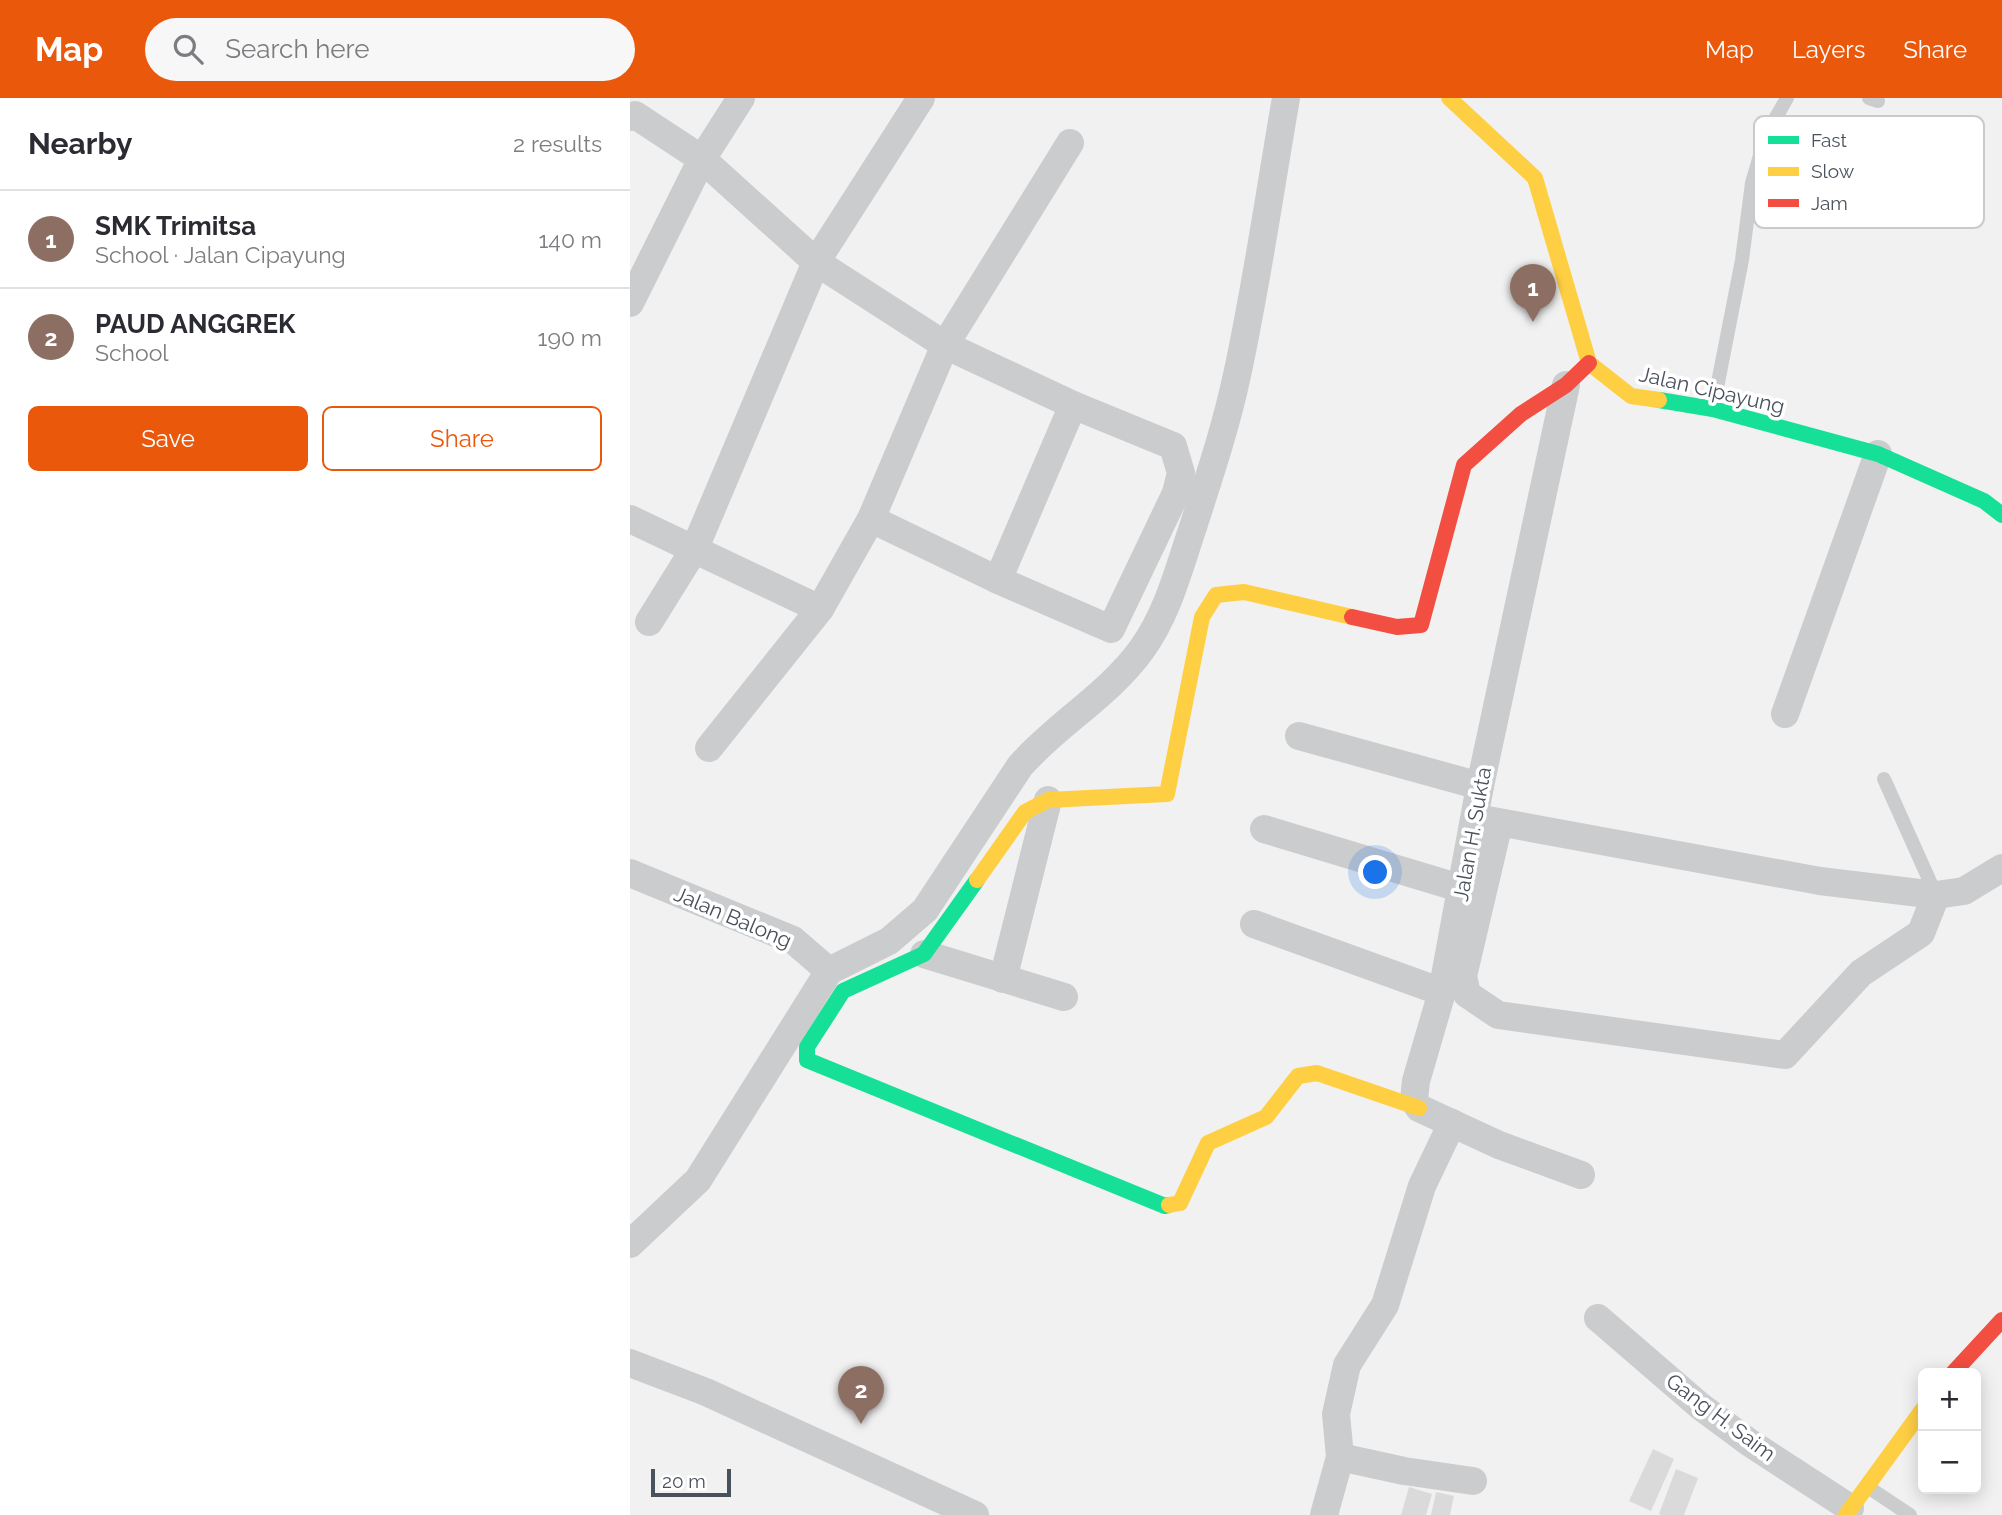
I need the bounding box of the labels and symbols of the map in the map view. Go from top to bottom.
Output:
legend [1754,116,1984,228]
text: Fast [1811,129,1847,151]
text: Slow [1811,160,1855,182]
text: Jam [1811,192,1848,214]
pin: 1 [1510,264,1556,322]
street label: Jalan Cipayung [1637,361,1787,419]
street label: Jalan H. Sukta [1448,765,1496,903]
your location [1358,855,1392,889]
street label: Jalan Balong [671,881,795,953]
pin: 2 [838,1366,884,1424]
street label: Gang H. Saim [1662,1368,1780,1466]
scale bar [651,1466,732,1498]

